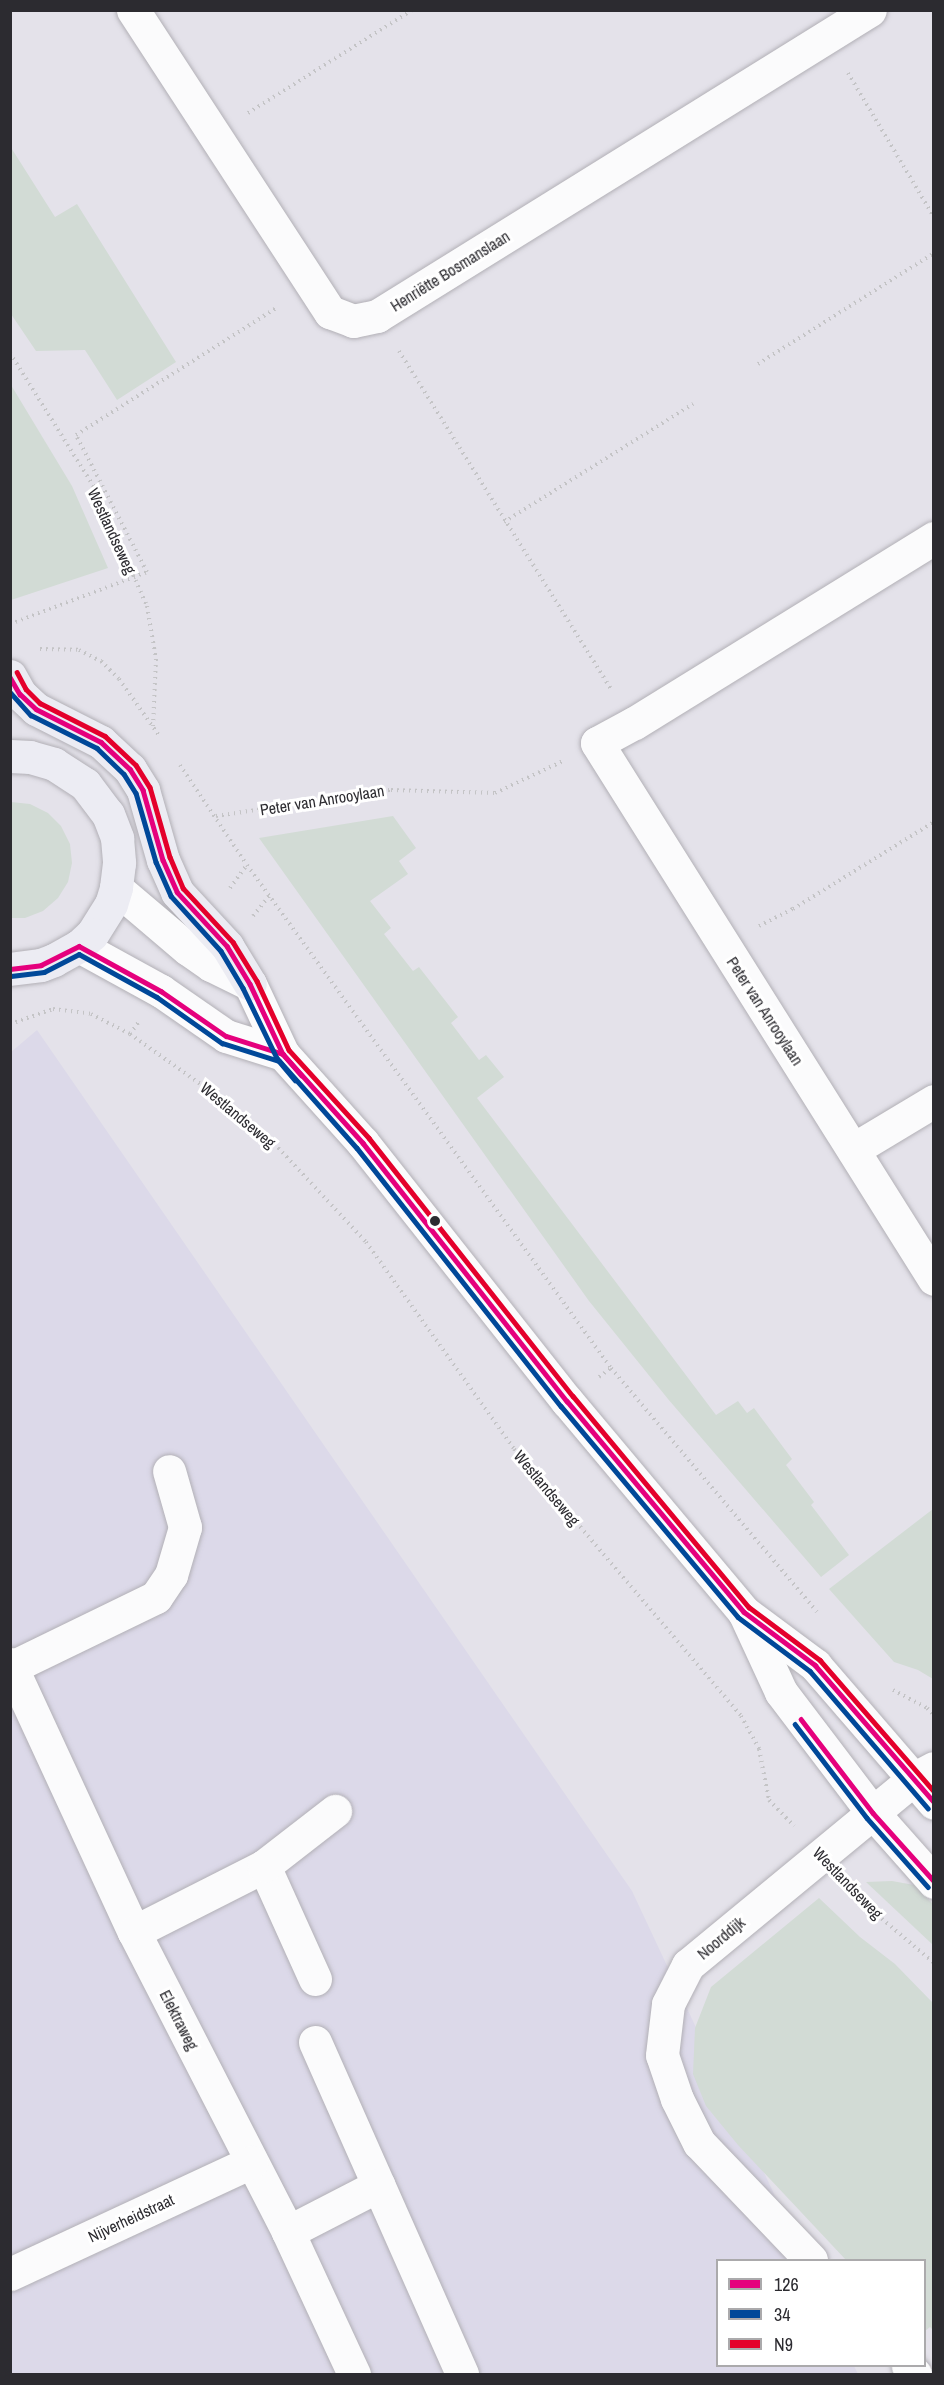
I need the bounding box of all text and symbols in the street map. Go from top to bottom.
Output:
street label: Henriëtte Bosmanslaan [387,227,513,315]
street label: Westlandseweg [84,485,140,577]
street label: Peter van Anrooylaan [258,781,386,819]
street label: Peter van Anrooylaan [723,953,807,1069]
street label: Westlandseweg [196,1078,280,1152]
unlabelled marker [429,1215,441,1227]
street label: Westlandseweg [510,1446,584,1530]
street label: Westlandseweg [809,1843,887,1923]
street label: Noorddijk [693,1913,749,1963]
street label: Elektraweg [156,1987,202,2053]
street label: Nijverheidstraat [85,2190,177,2246]
legend [716,2259,926,2367]
text: 126 [774,2272,799,2297]
text: 34 [774,2302,790,2327]
text: N9 [774,2332,793,2357]

